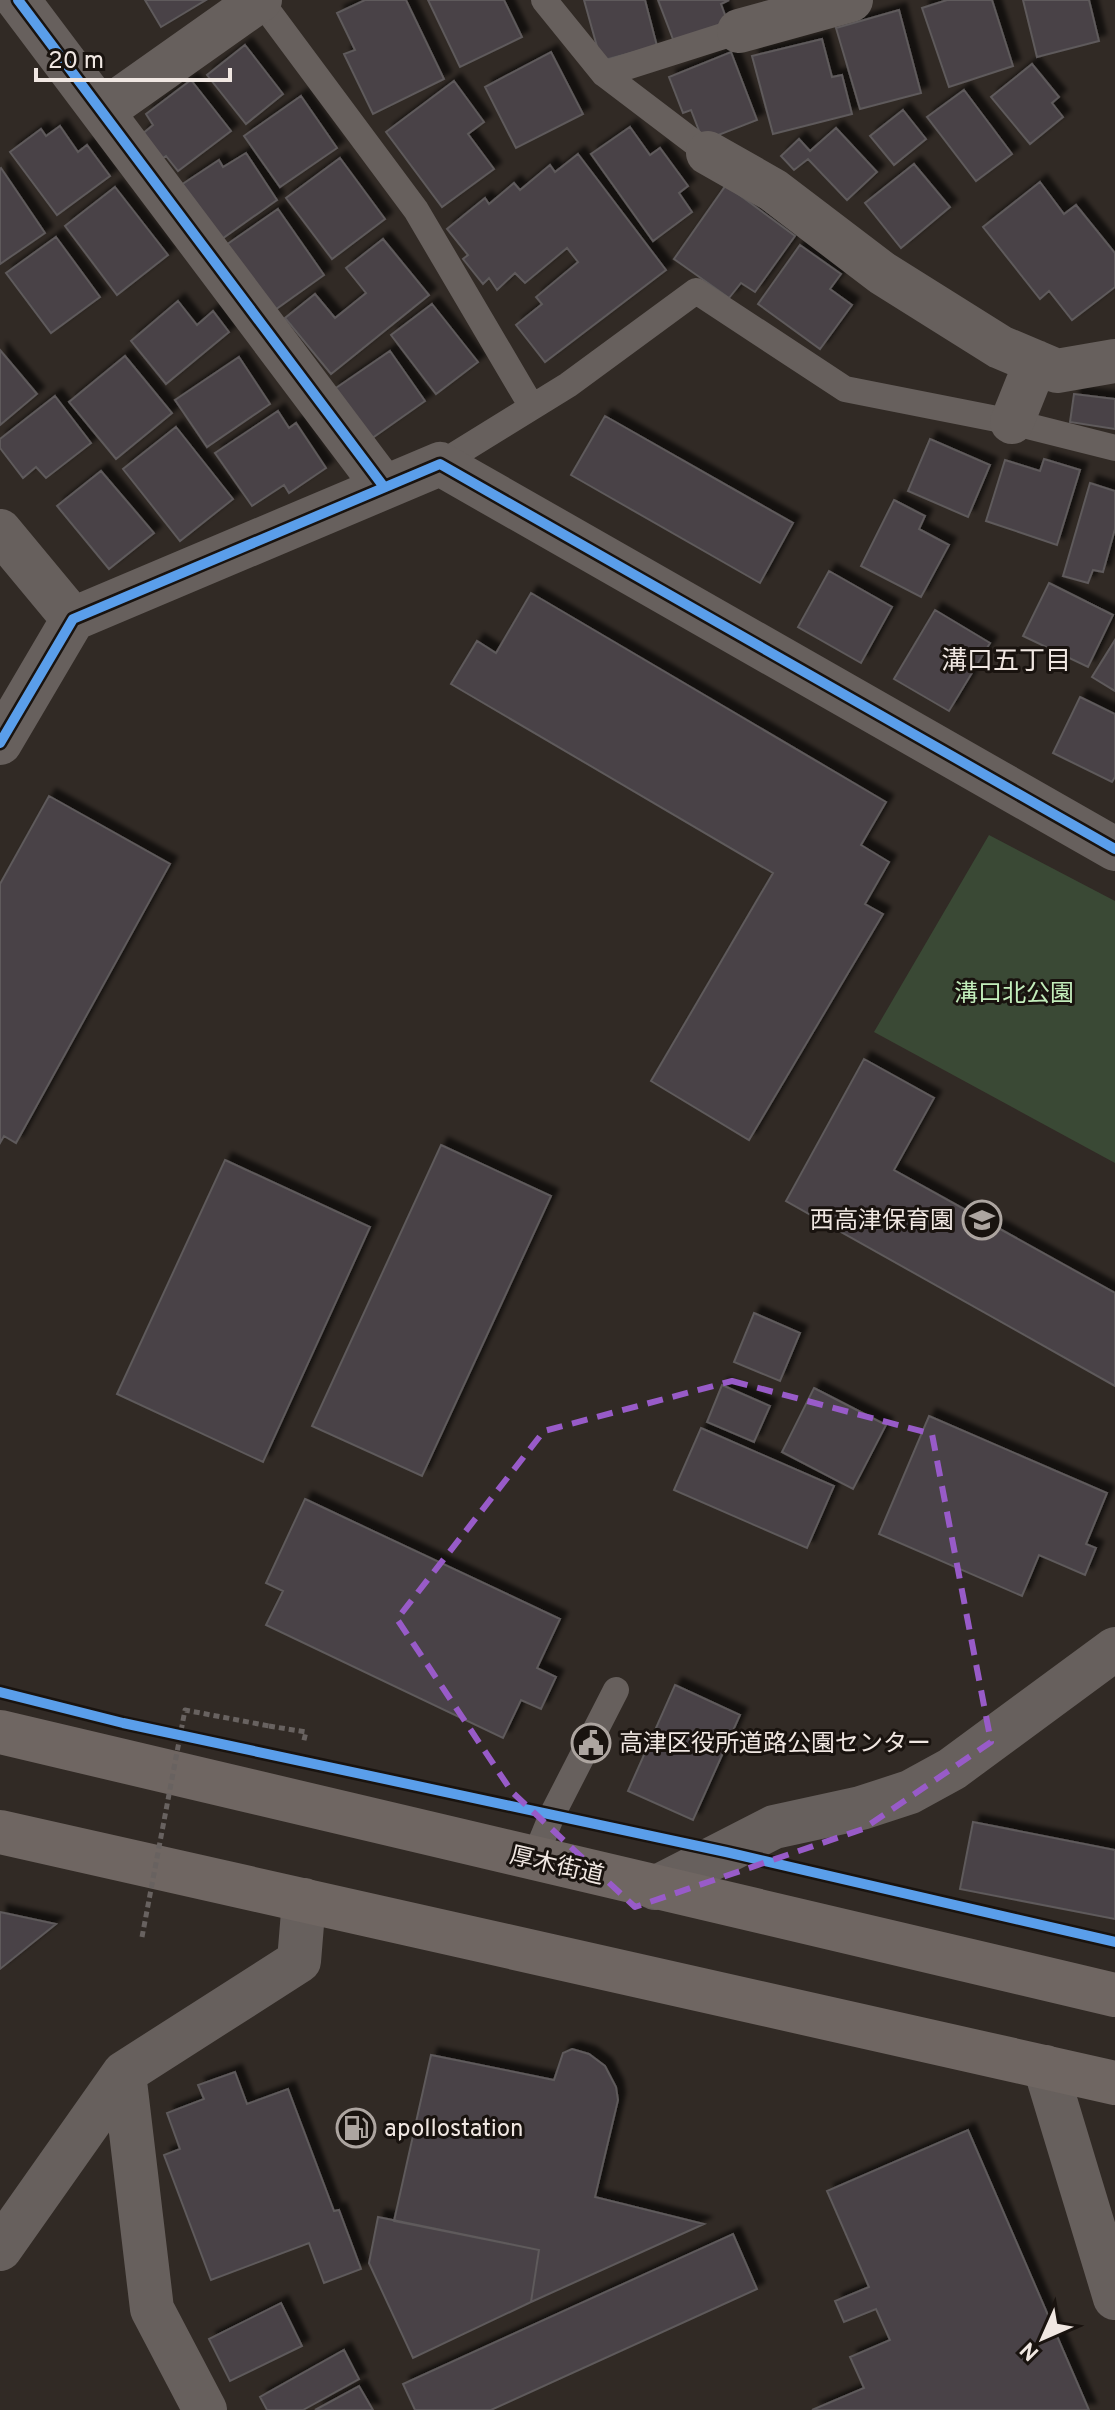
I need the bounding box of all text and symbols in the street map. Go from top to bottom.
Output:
scale bar [36,32,230,82]
text: 20 m [48,47,104,77]
district label: 溝口五丁目 [941,646,1071,679]
park label: 溝口北公園 [954,980,1074,1010]
school or university icon: 西高津保育園 [961,1199,1003,1241]
place label: 西高津保育園 [810,1207,954,1237]
public building icon: 高津区役所道路公園センター [570,1722,612,1764]
place label: 高津区役所道路公園センター [619,1730,931,1760]
street label: 厚木街道 [506,1842,607,1892]
fuel station icon: apollostation [335,2107,377,2149]
place label: apollostation [384,2115,524,2145]
north arrow [1003,2298,1083,2378]
text: N [1015,2335,1046,2366]

